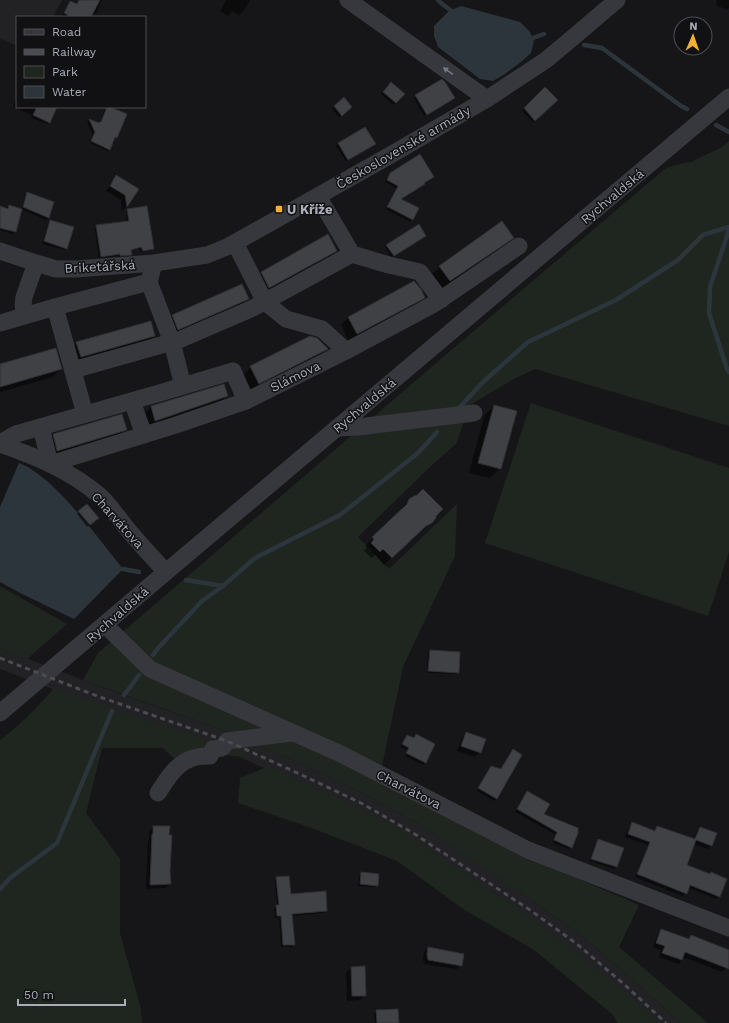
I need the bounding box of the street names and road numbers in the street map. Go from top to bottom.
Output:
street label: Československé armády [333,102,473,192]
street label: Rychvaldská [578,165,647,227]
street label: Briketářská [64,257,136,276]
street label: Slámova [268,358,323,395]
street label: Rychvaldská [330,374,399,436]
street label: Charvátova [88,489,147,552]
street label: Rychvaldská [83,583,152,645]
street label: Charvátova [374,767,444,812]

